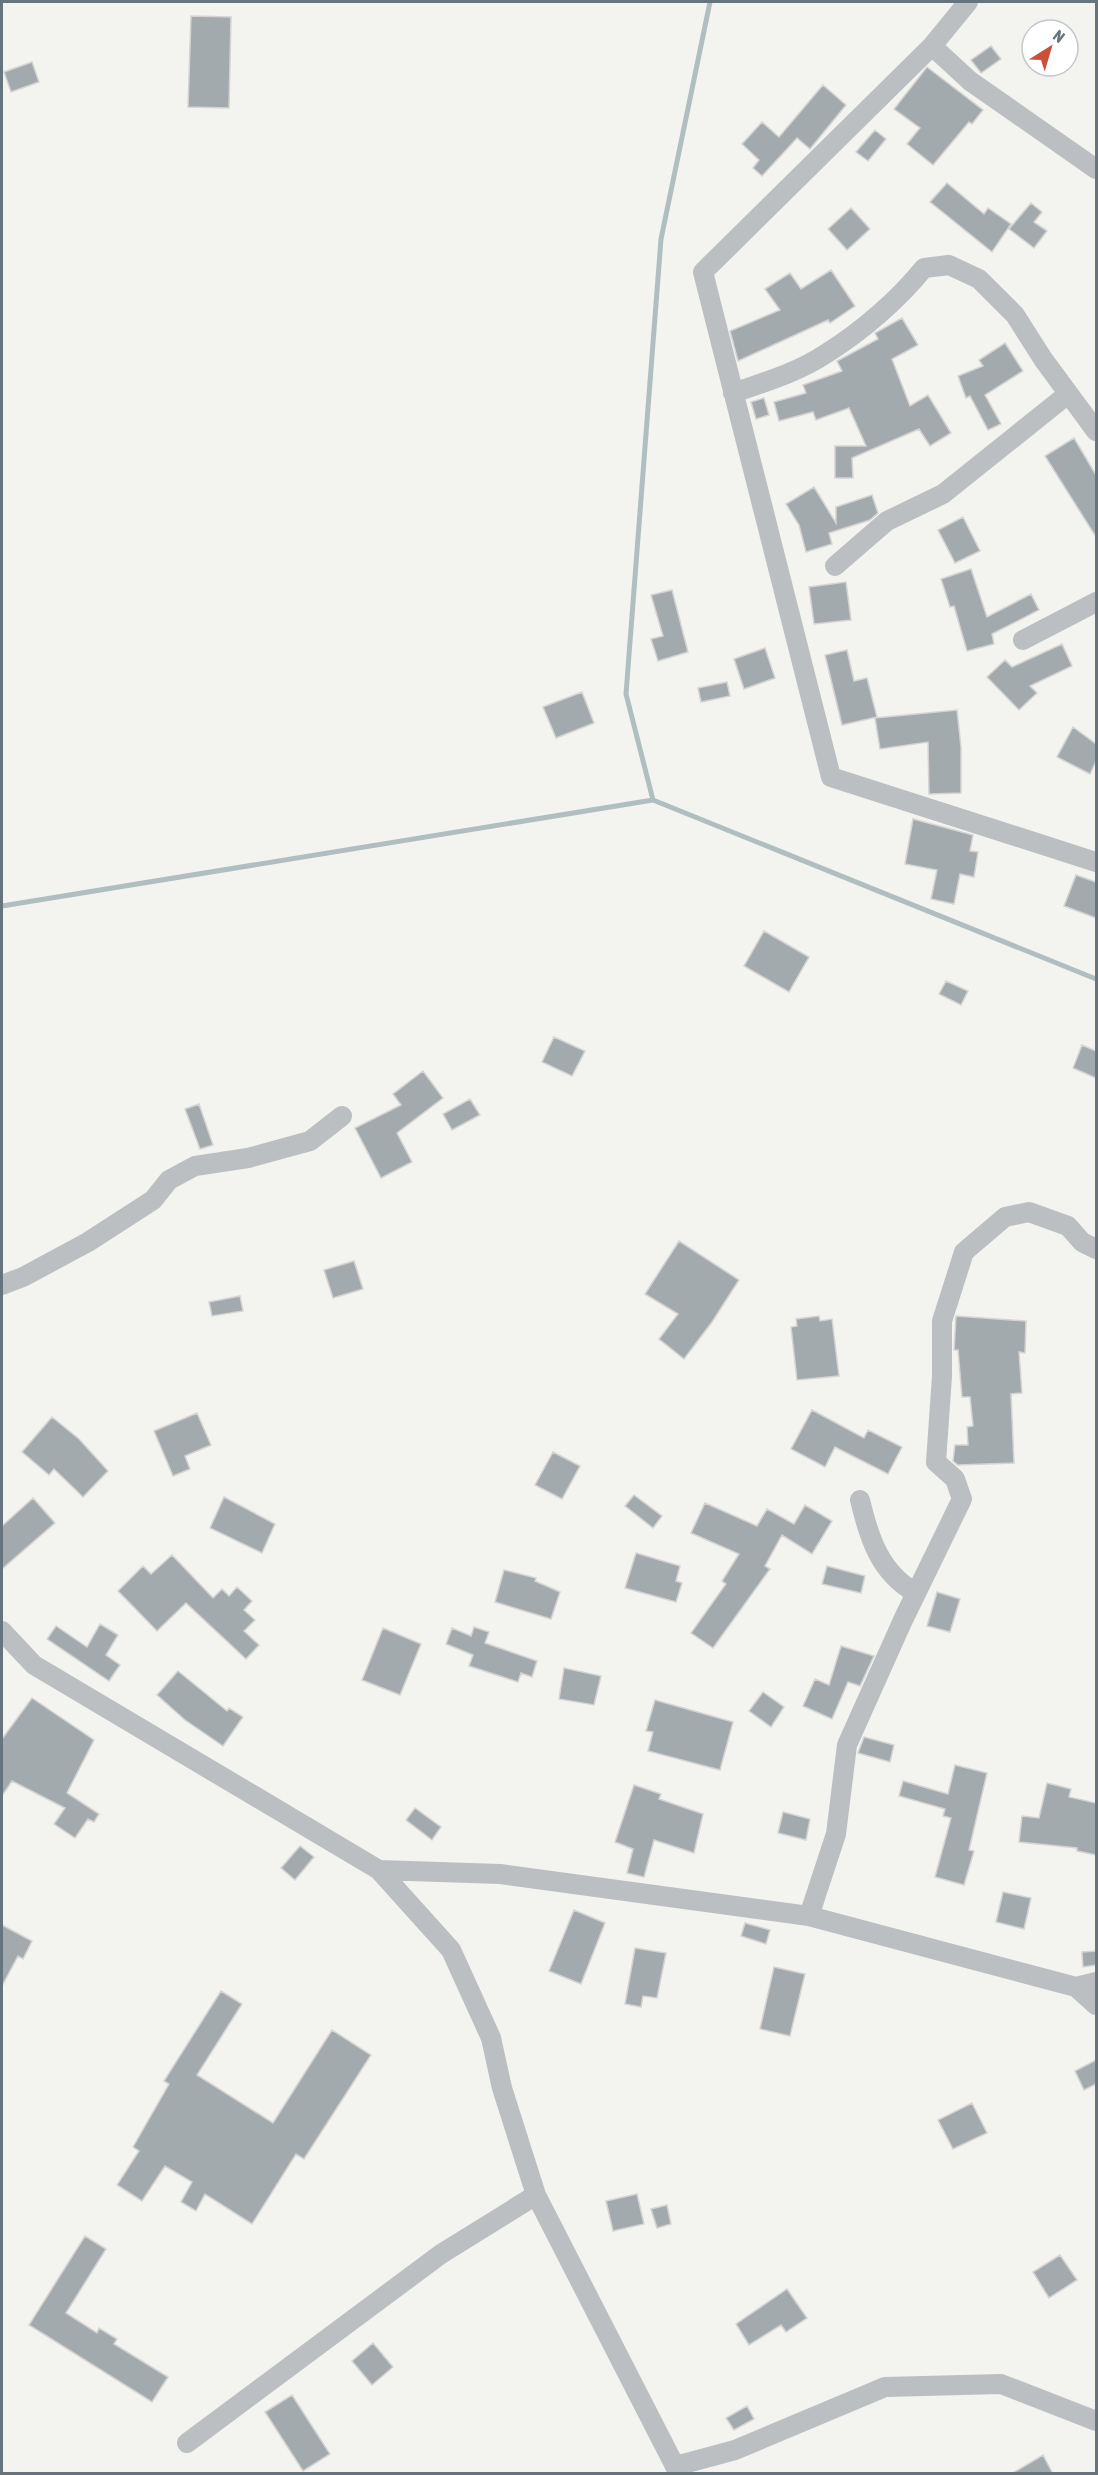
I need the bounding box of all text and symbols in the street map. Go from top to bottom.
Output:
north arrow [1020,18,1080,78]
text: N [1050,26,1068,46]

